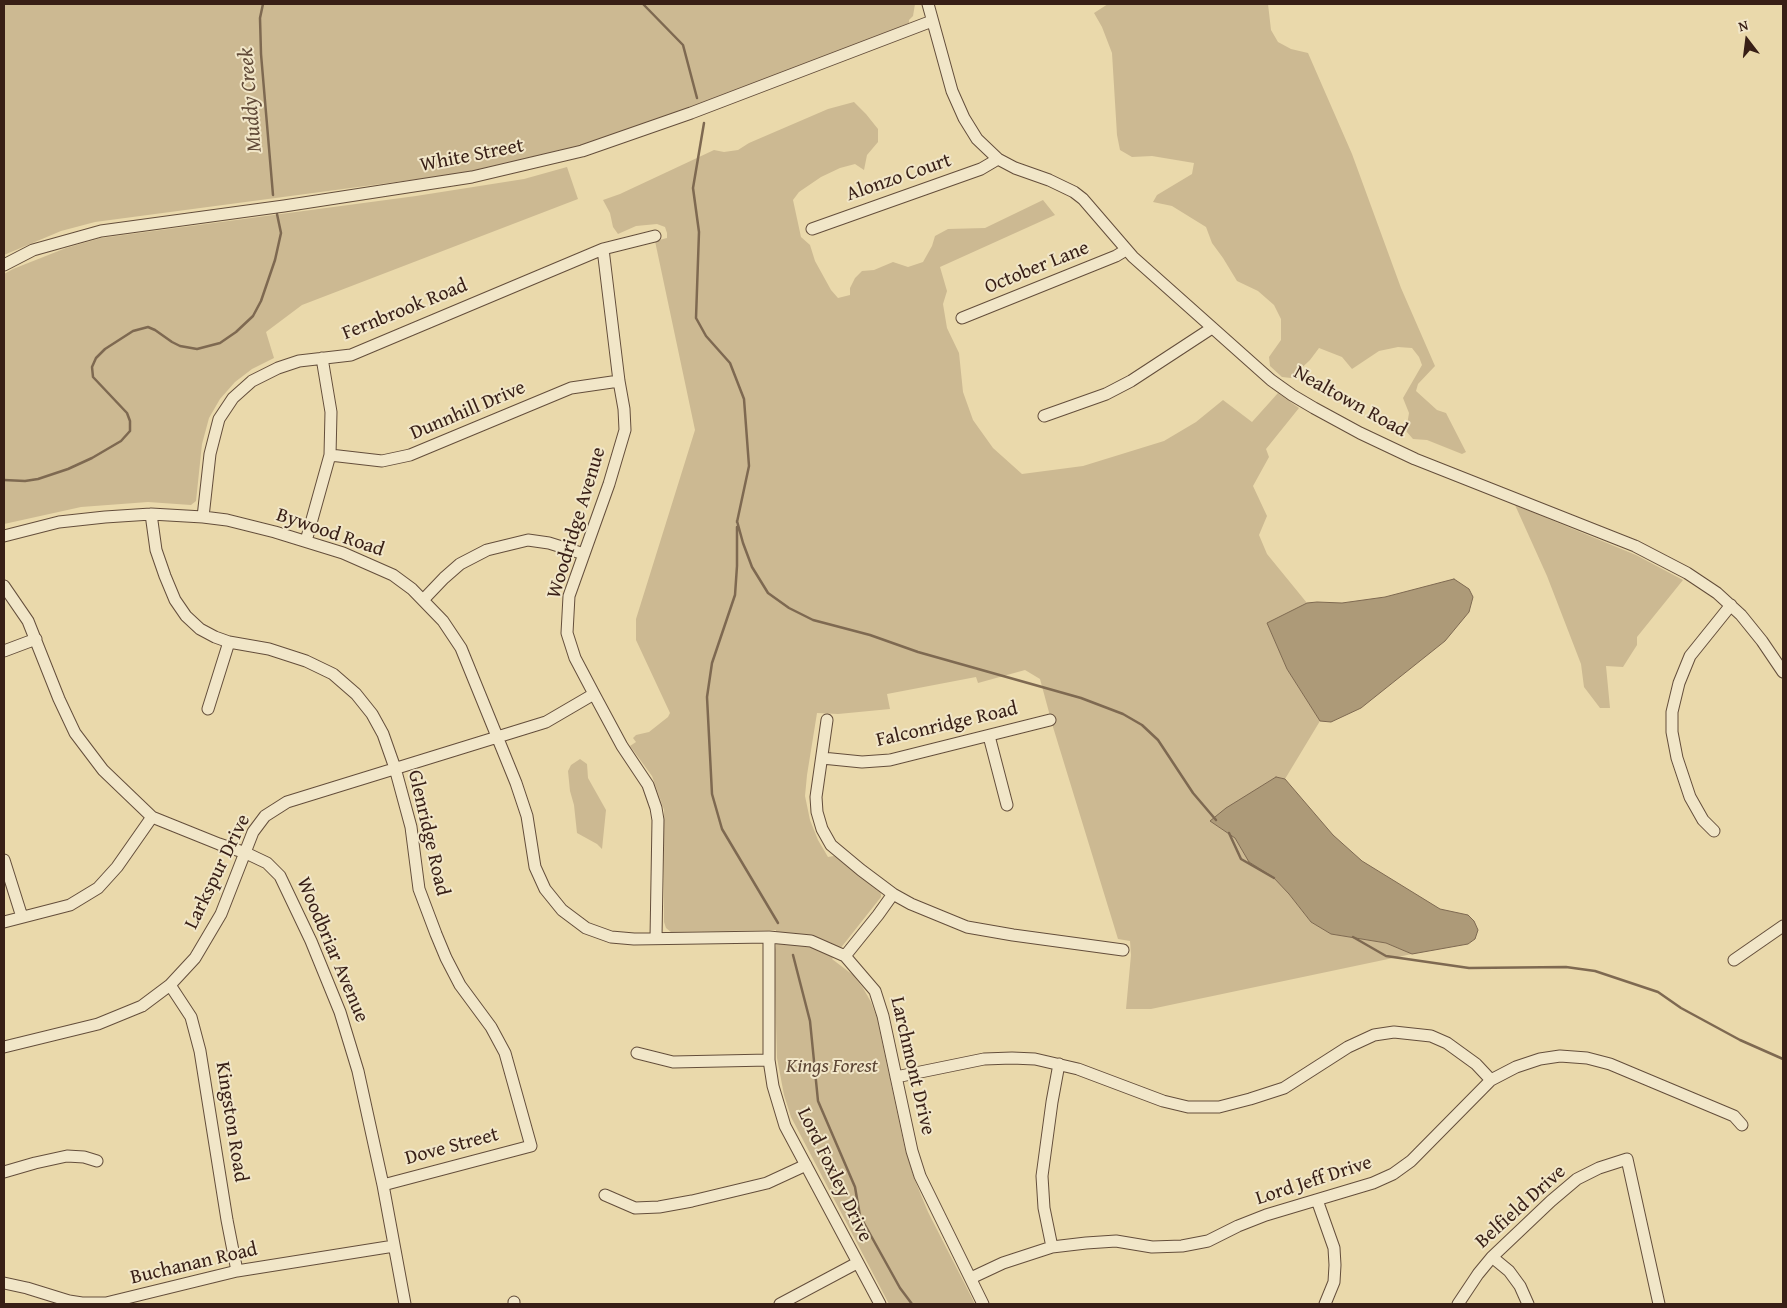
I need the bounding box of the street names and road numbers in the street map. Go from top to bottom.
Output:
street label: White Street [418,134,526,178]
street label: Alonzo Court [843,149,955,207]
street label: October Lane [981,236,1093,300]
street label: Fernbrook Road [339,274,471,346]
street label: Nealtown Road [1289,361,1411,443]
street label: Dunnhill Drive [407,376,529,446]
street label: Woodridge Avenue [543,444,611,602]
street label: Bywood Road [273,503,387,563]
street label: Falconridge Road [874,697,1020,753]
street label: Glenridge Road [402,768,454,898]
street label: Larkspur Drive [180,811,256,933]
street label: Woodbriar Avenue [291,874,373,1026]
street label: Larchmont Drive [884,995,940,1137]
street label: Kingston Road [210,1060,252,1184]
street label: Lord Foxley Drive [791,1104,877,1246]
street label: Dove Street [403,1123,501,1171]
street label: Lord Jeff Drive [1253,1151,1375,1211]
street label: Belfield Drive [1471,1160,1571,1254]
street label: Buchanan Road [128,1238,260,1290]

